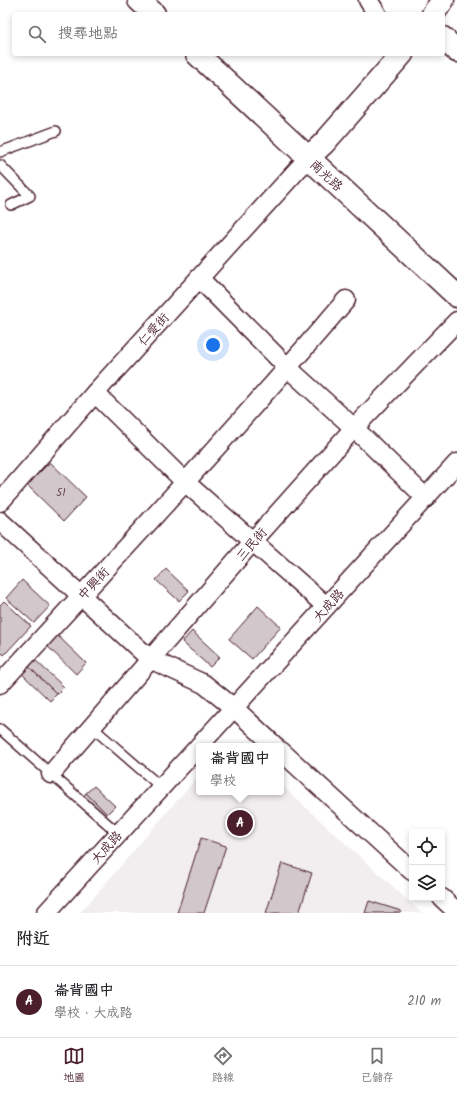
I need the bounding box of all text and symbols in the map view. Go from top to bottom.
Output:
search box [12,12,445,56]
text: 搜尋地點 [58,22,118,46]
icon: search [26,23,48,45]
street label: 南光路 [305,155,347,197]
street label: 仁愛街 [133,308,175,352]
your location [203,335,223,355]
house number: 51 [56,484,66,502]
street label: 三民街 [231,523,273,567]
street label: 中興街 [73,563,115,605]
street label: 大成路 [308,584,350,628]
popup [196,743,284,795]
text: 崙背國中 [210,747,270,771]
text: 學校 [210,771,236,792]
pin: A [227,808,253,838]
street label: 大成路 [86,826,128,870]
map controls [409,829,445,901]
button: locate [409,829,445,865]
button: layers [409,865,445,901]
text: 附近 [16,926,50,953]
text: 崙背國中 [54,979,114,1003]
text: A [25,991,33,1012]
text: 210 m [407,991,441,1012]
text: 學校 · 大成路 [54,1003,133,1024]
tab: 地圖 [63,1045,85,1087]
tab: 路線 [212,1045,234,1087]
tab: 已儲存 [361,1045,394,1087]

